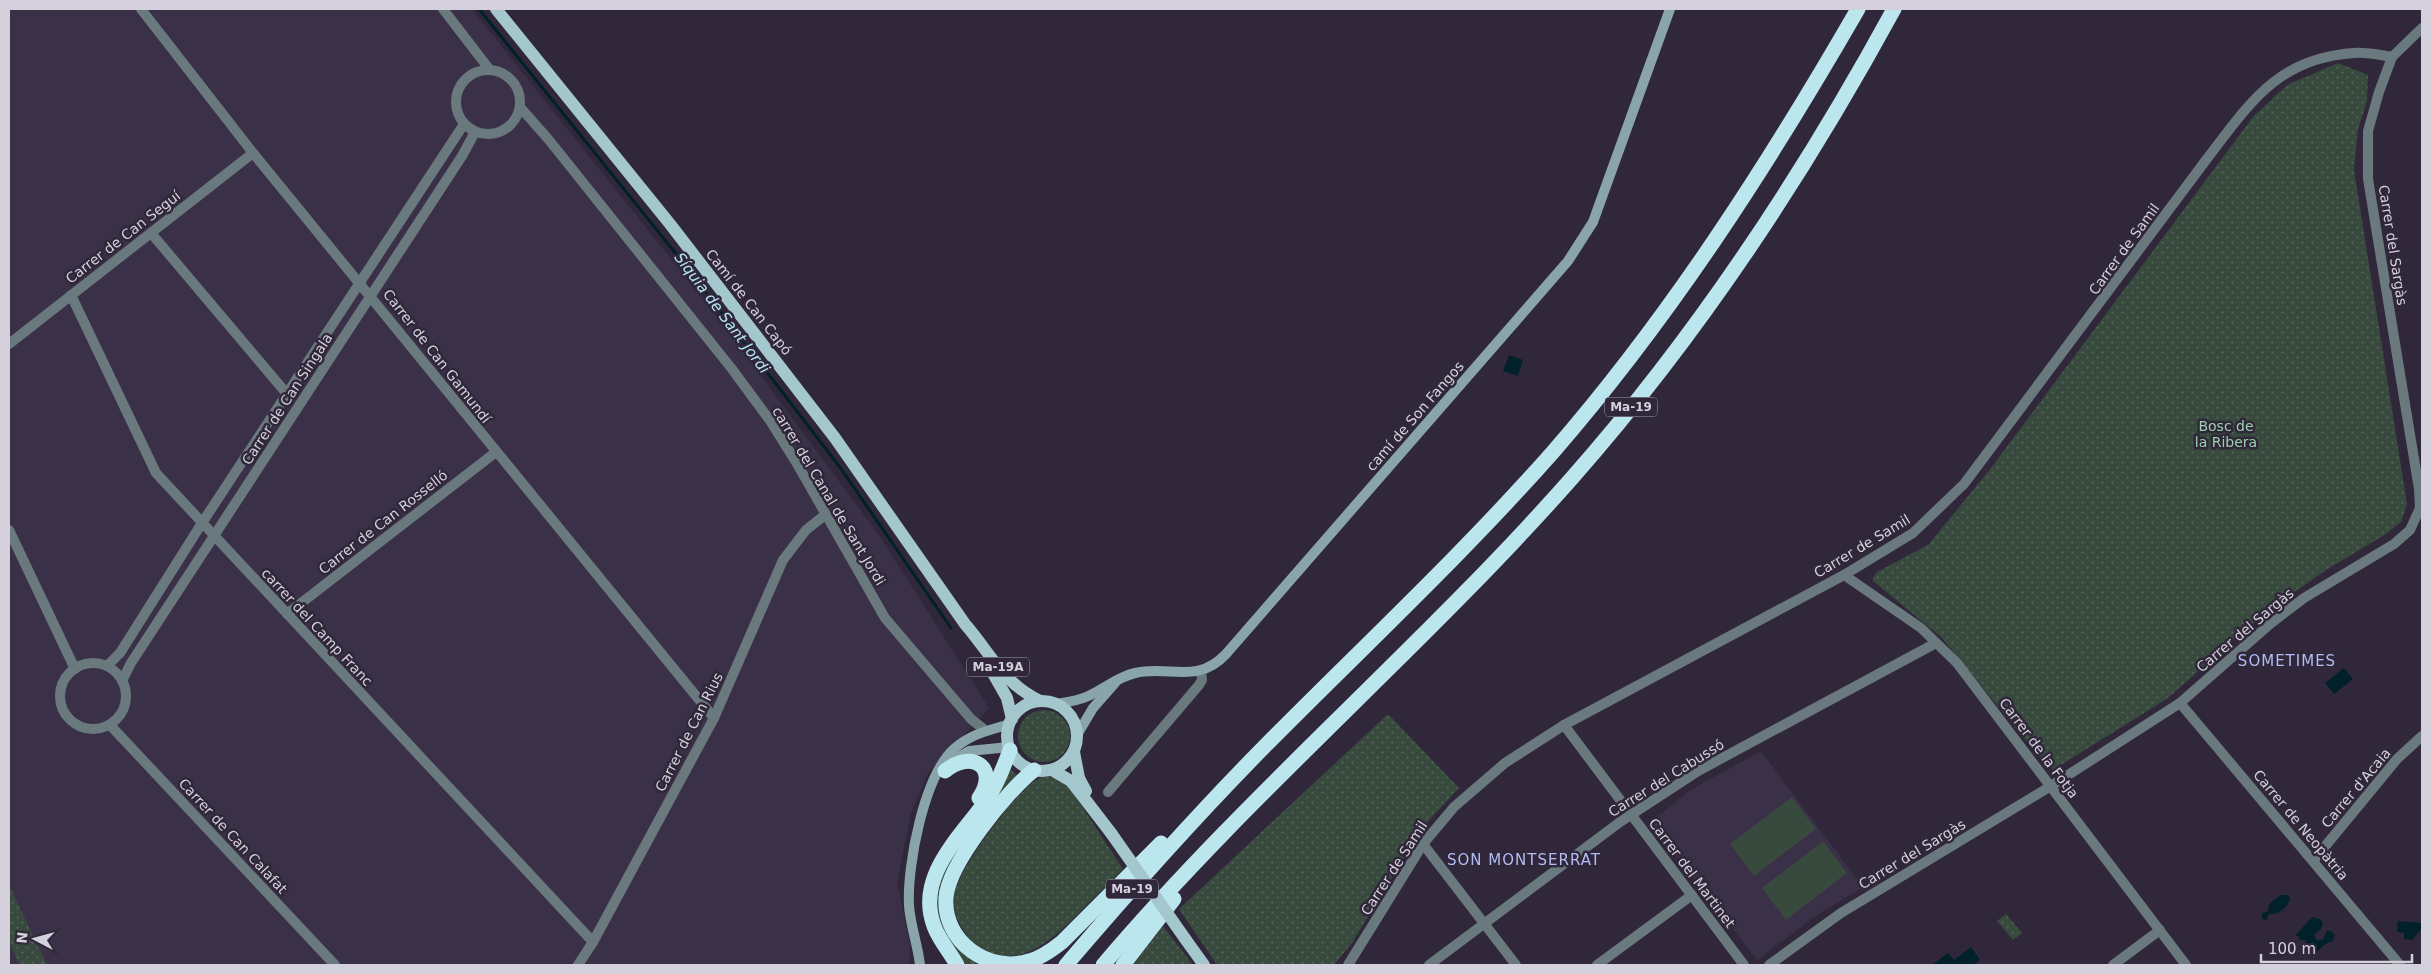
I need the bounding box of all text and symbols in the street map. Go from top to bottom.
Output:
street label: Carrer del Sargàs [2376,184,2410,306]
street label: Carrer de Can Seguí [63,187,184,287]
street label: Carrer de Samil [2086,200,2162,298]
street label: Camí de Can Capó [703,246,795,358]
water label: Síquia de Sant Jordi [671,249,774,378]
street label: Carrer de Can Gamundí [380,286,495,427]
street label: Carrer de Can Singala [239,330,335,468]
street label: camí de Son Fangos [1363,358,1467,474]
road number: Ma-19 [1605,398,1657,417]
street label: carrer del Canal de Sant Jordi [769,404,889,588]
park label: Bosc de la Ribera [2195,418,2257,450]
street label: Carrer de Can Rosselló [315,467,451,577]
street label: Carrer de Samil [1811,511,1913,581]
street label: carrer del Camp Franc [258,565,376,689]
street label: Carrer del Sargàs [2193,585,2297,675]
district label: SOMETIMES [2238,652,2336,670]
road number: Ma-19A [967,658,1029,676]
street label: Carrer de Can Rius [652,670,726,794]
street label: Carrer de la Fotja [1996,695,2082,801]
street label: Carrer del Cabussó [1605,736,1727,820]
street label: Carrer d'Acaia [2318,745,2394,831]
street label: Carrer de Neopàtria [2250,767,2352,883]
street label: Carrer de Can Calafat [175,775,291,897]
street label: Carrer del Martinet [1646,815,1739,931]
street label: Carrer del Sargàs [1856,816,1968,892]
street label: Carrer de Samil [1358,818,1430,918]
district label: SON MONTSERRAT [1447,851,1601,869]
road number: Ma-19 [1106,880,1158,899]
north arrow [10,914,60,964]
text: N [14,931,31,944]
scale bar [2261,932,2412,964]
text: 100 m [2268,940,2316,958]

